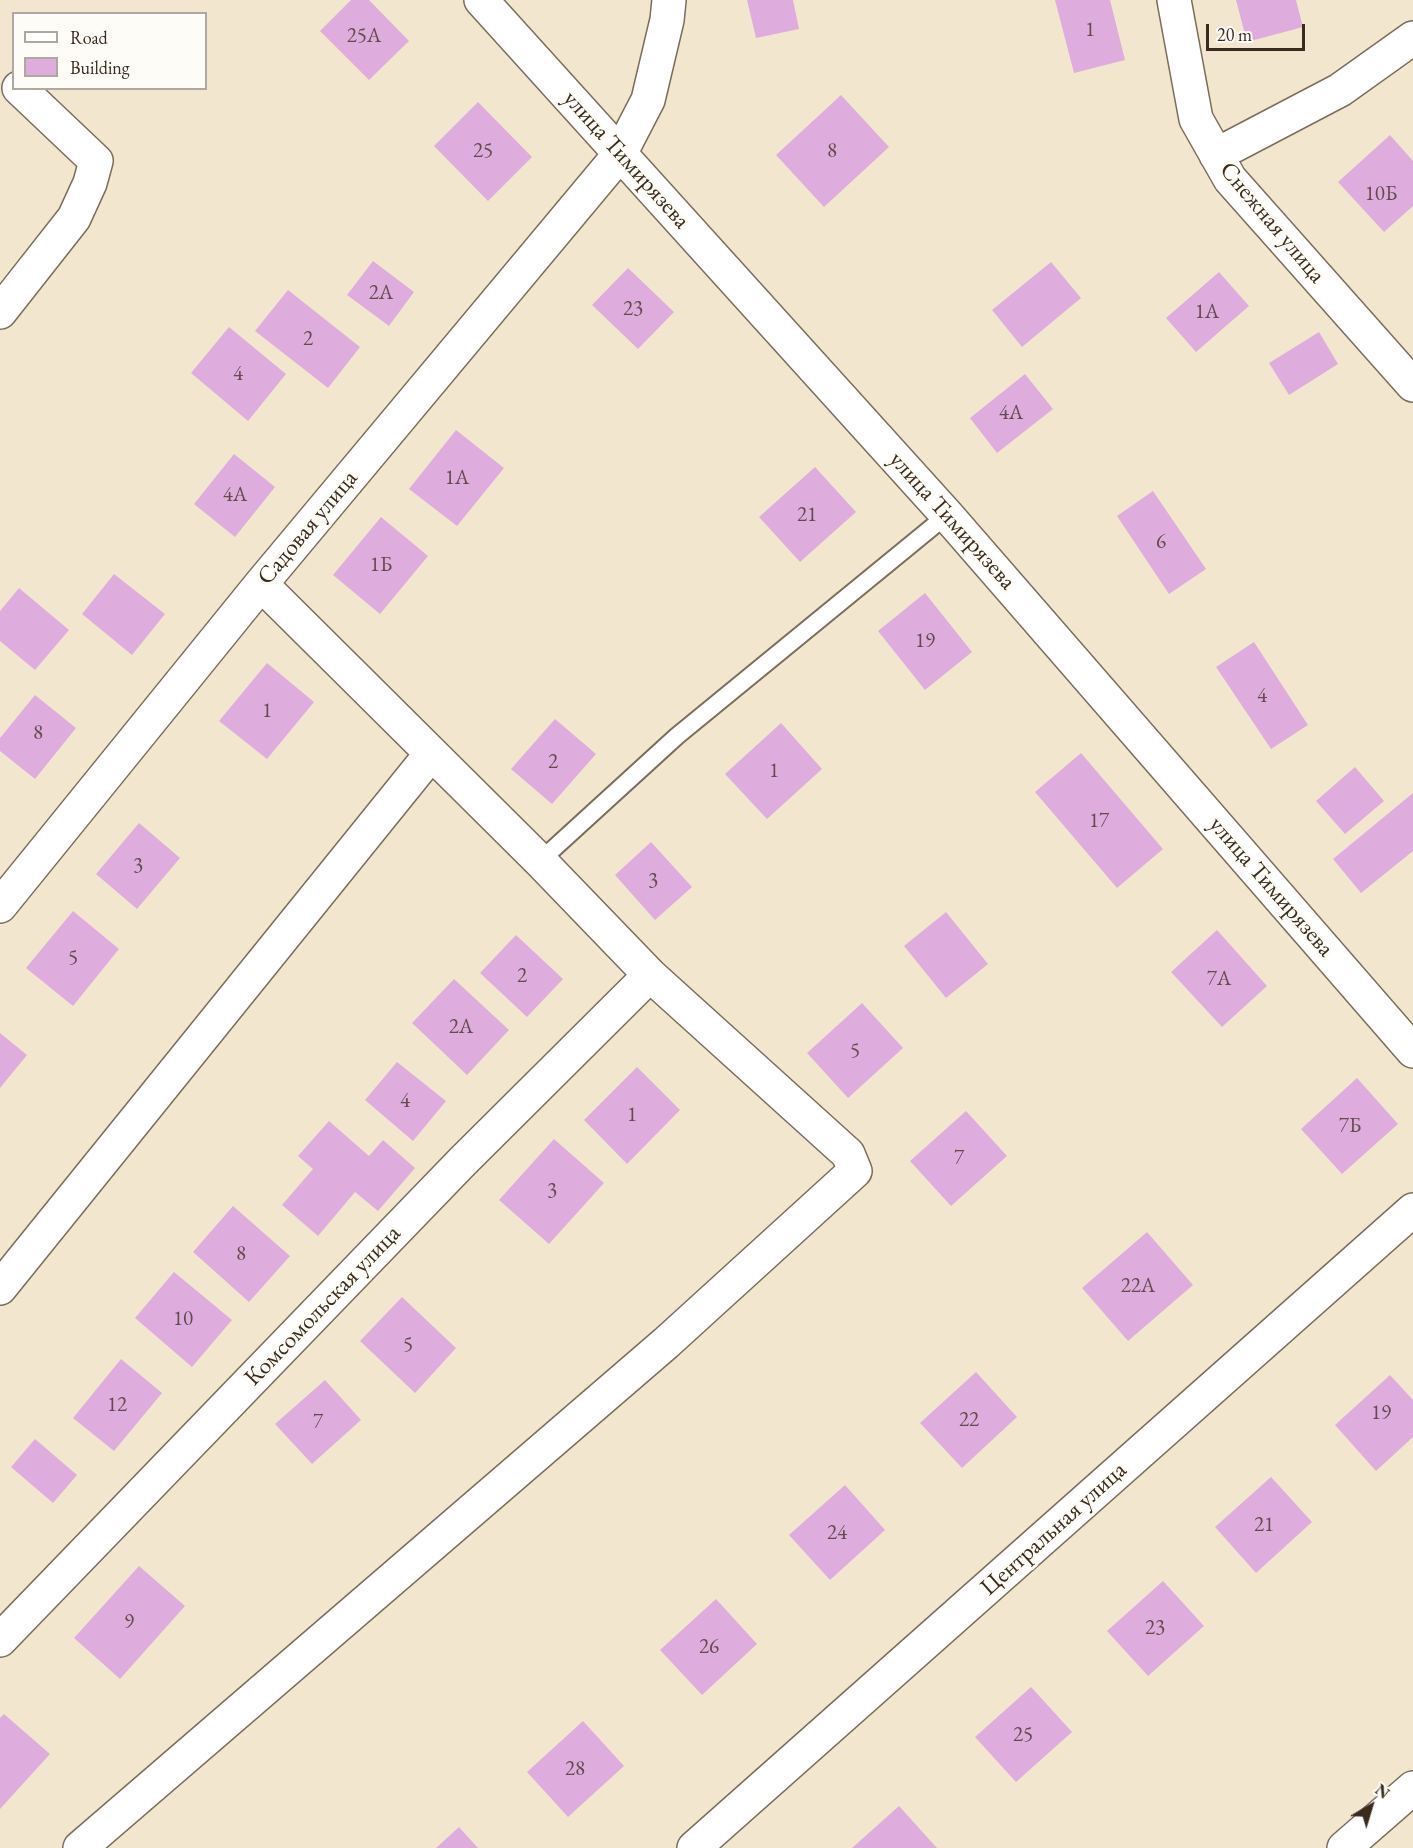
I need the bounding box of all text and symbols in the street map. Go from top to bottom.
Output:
legend [12,12,207,90]
scale bar [1209,12,1308,50]
house number: 1 [1085,17,1095,43]
house number: 25А [347,23,381,49]
text: 20 m [1217,23,1252,46]
text: Road [70,26,108,49]
text: Building [70,56,130,79]
street label: улица Тимирязева [556,85,696,235]
house number: 25 [473,138,493,164]
house number: 8 [827,138,837,164]
street label: Снежная улица [1213,157,1331,289]
house number: 10Б [1365,181,1397,207]
house number: 2А [369,280,393,306]
house number: 23 [623,296,643,322]
house number: 1А [1195,299,1219,325]
house number: 2 [303,326,313,352]
house number: 4 [233,361,243,387]
house number: 4А [999,400,1023,426]
street label: улица Тимирязева [882,446,1022,596]
street label: Садовая улица [252,465,364,591]
house number: 1А [445,465,469,491]
house number: 4А [223,482,247,508]
house number: 21 [797,502,817,528]
house number: 6 [1156,529,1166,555]
house number: 1Б [370,552,392,578]
house number: 19 [915,628,935,654]
house number: 4 [1257,683,1267,709]
house number: 1 [262,698,272,724]
house number: 8 [33,720,43,746]
house number: 2 [548,749,558,775]
house number: 1 [769,758,779,784]
house number: 17 [1089,808,1109,834]
street label: улица Тимирязева [1202,811,1340,963]
house number: 3 [133,853,143,879]
house number: 3 [648,868,658,894]
house number: 5 [68,945,78,971]
house number: 2 [517,963,527,989]
house number: 7А [1207,966,1231,992]
house number: 2А [449,1014,473,1040]
house number: 5 [850,1038,860,1064]
house number: 4 [400,1088,410,1114]
house number: 1 [627,1102,637,1128]
house number: 7Б [1339,1113,1361,1139]
house number: 7 [954,1145,964,1171]
house number: 3 [547,1178,557,1204]
street label: Комсомольская улица [239,1220,407,1392]
house number: 8 [236,1241,246,1267]
house number: 22А [1121,1273,1155,1299]
house number: 10 [173,1306,193,1332]
house number: 5 [403,1332,413,1358]
house number: 12 [107,1392,127,1418]
house number: 19 [1371,1400,1391,1426]
house number: 22 [959,1407,979,1433]
house number: 7 [313,1409,323,1435]
street label: Центральная улица [975,1456,1133,1602]
house number: 21 [1254,1512,1274,1538]
house number: 24 [827,1520,847,1546]
house number: 9 [124,1609,134,1635]
house number: 23 [1145,1615,1165,1641]
house number: 26 [699,1634,719,1660]
house number: 25 [1013,1722,1033,1748]
house number: 28 [565,1756,585,1782]
north arrow [1341,1776,1401,1836]
text: N [1371,1779,1394,1804]

